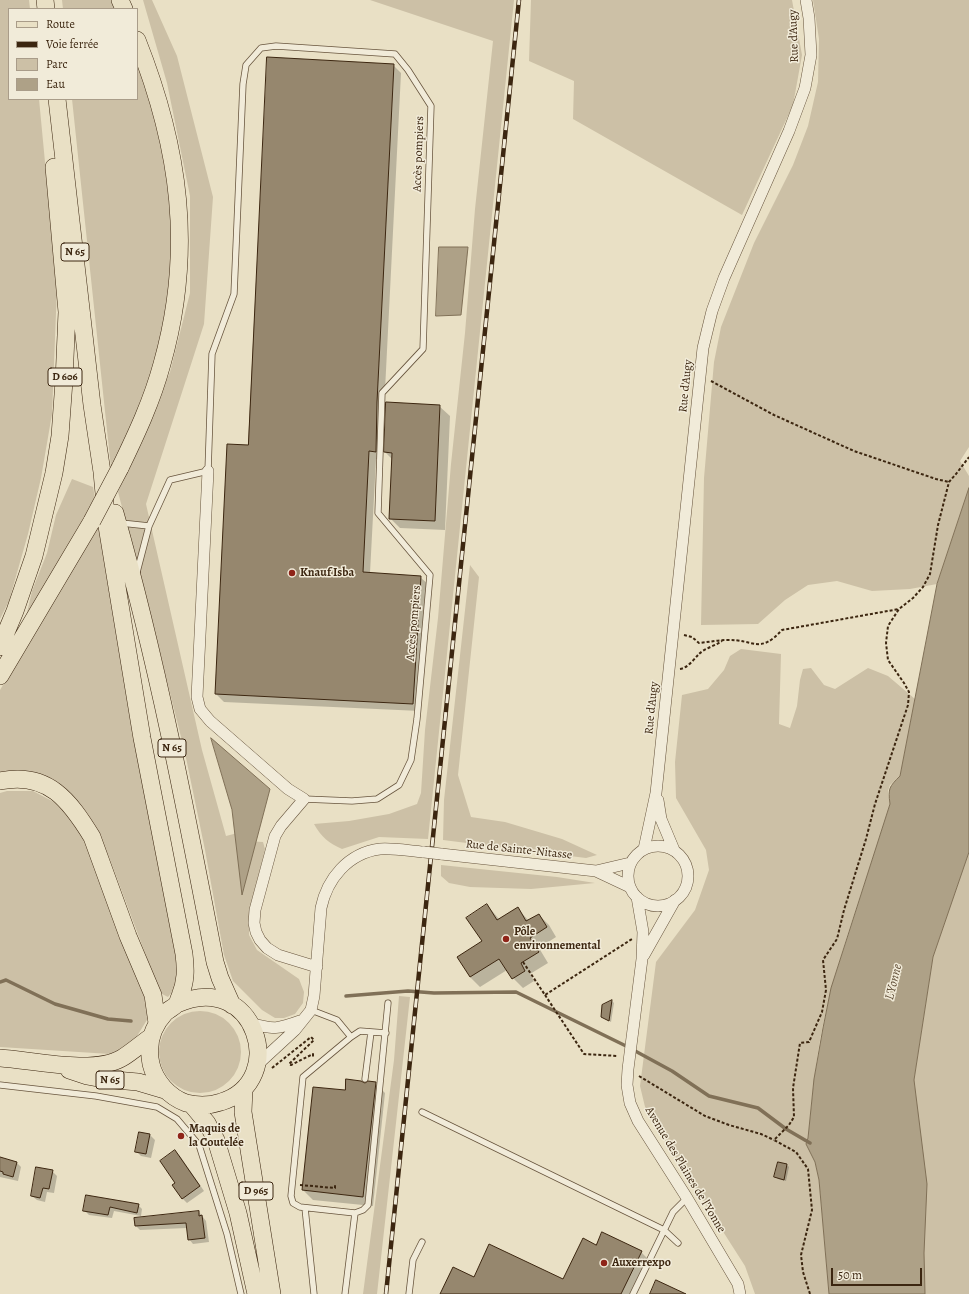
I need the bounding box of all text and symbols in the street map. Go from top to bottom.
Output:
legend [8,8,138,100]
street label: Rue d'Augy [786,9,802,63]
text: Route [46,16,75,32]
text: Voie ferrée [46,36,98,52]
text: Parc [46,56,68,72]
text: Eau [46,76,65,92]
street label: Accès pompiers [410,116,428,192]
road number: N 65 [61,243,89,261]
street label: Rue d'Augy [676,359,696,413]
road number: D 606 [48,368,82,386]
place label: Knauf Isba [300,566,354,580]
marker: Knauf Isba [287,568,297,578]
street label: Accès pompiers [404,585,424,661]
street label: Rue d'Augy [642,681,662,735]
road number: N 65 [158,739,186,757]
street label: Rue de Sainte-Nitasse [465,837,573,863]
place label: Pôle environnemental [514,925,601,953]
marker: Pôle environnemental [501,934,511,944]
water label: L'Yonne [882,963,906,1001]
road number: N 65 [96,1071,124,1089]
street label: Avenue des Plaines de l'Yonne [642,1104,728,1236]
place label: Maquis de la Coutelée [189,1122,244,1150]
marker: Maquis de la Coutelée [176,1131,186,1141]
road number: D 965 [239,1182,273,1200]
place label: Auxerrexpo [612,1256,671,1270]
marker: Auxerrexpo [599,1258,609,1268]
scale bar [833,1260,924,1286]
text: 50 m [838,1267,862,1283]

